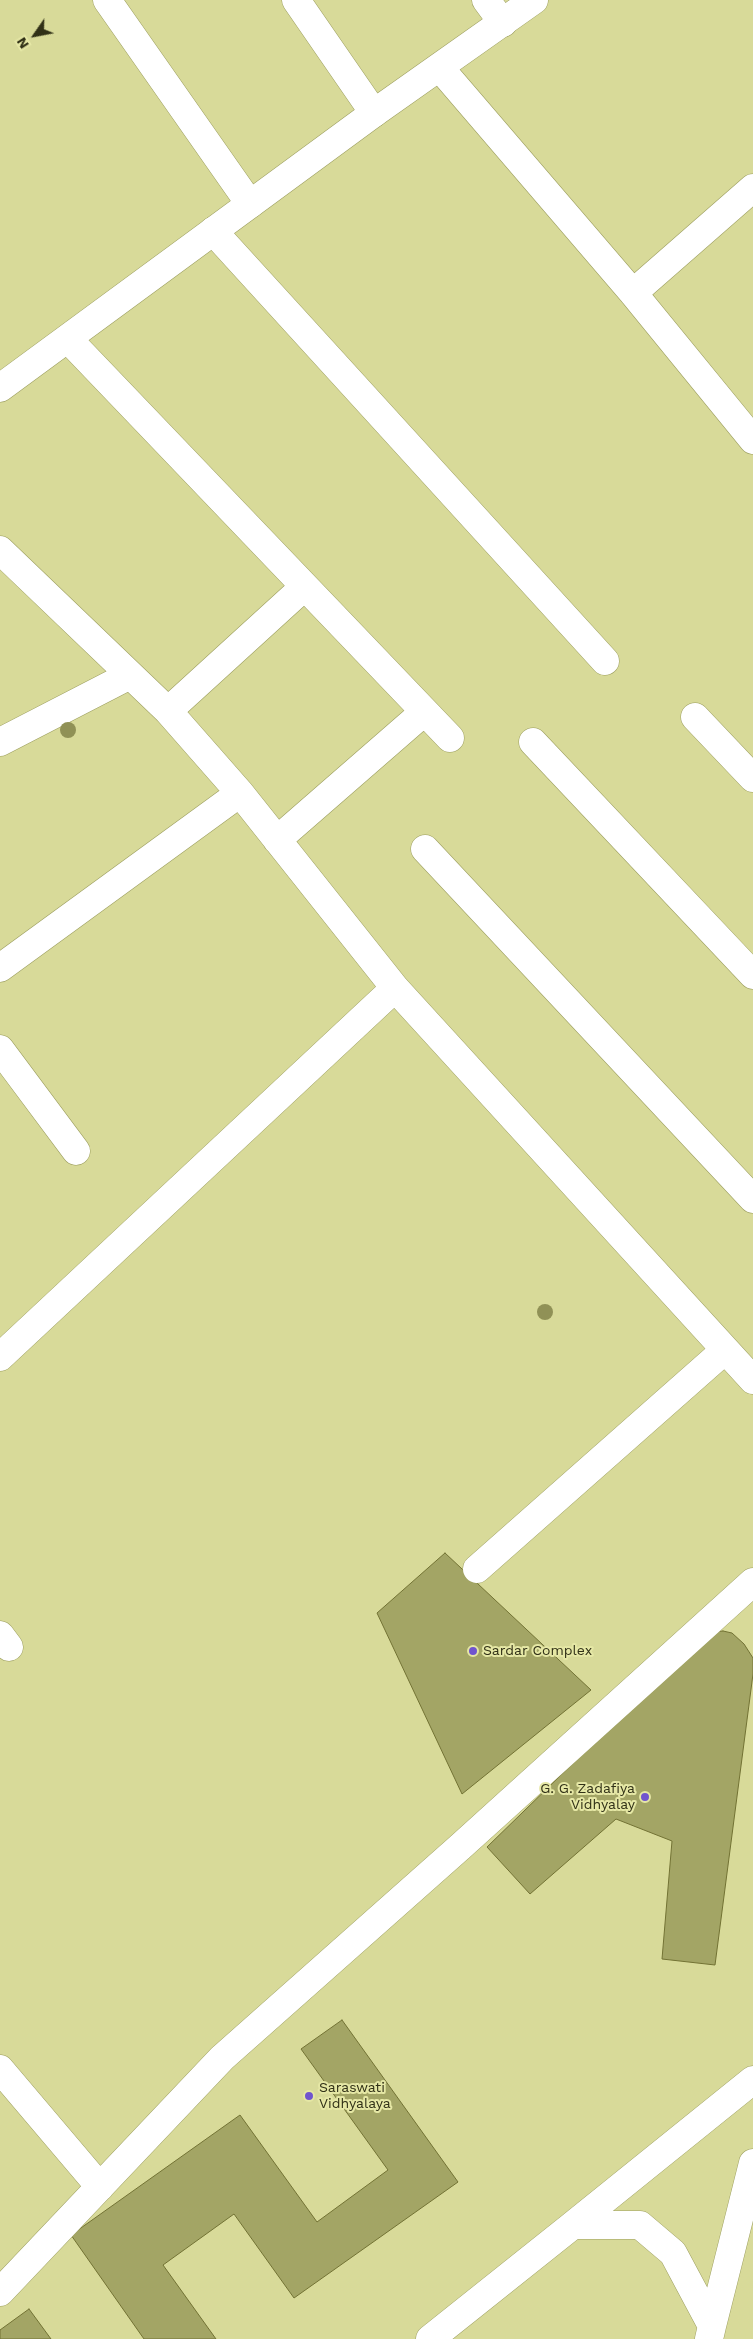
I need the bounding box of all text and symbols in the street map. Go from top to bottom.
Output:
north arrow [10,10,60,60]
text: N [13,34,32,52]
place label: Sardar Complex [483,1643,592,1659]
marker: Sardar Complex [467,1645,479,1657]
place label: G. G. Zadafiya Vidhyalay [540,1781,635,1814]
marker: G. G. Zadafiya Vidhyalay [639,1791,651,1803]
place label: Saraswati Vidhyalaya [319,2080,391,2112]
marker: Saraswati Vidhyalaya [303,2090,315,2102]

